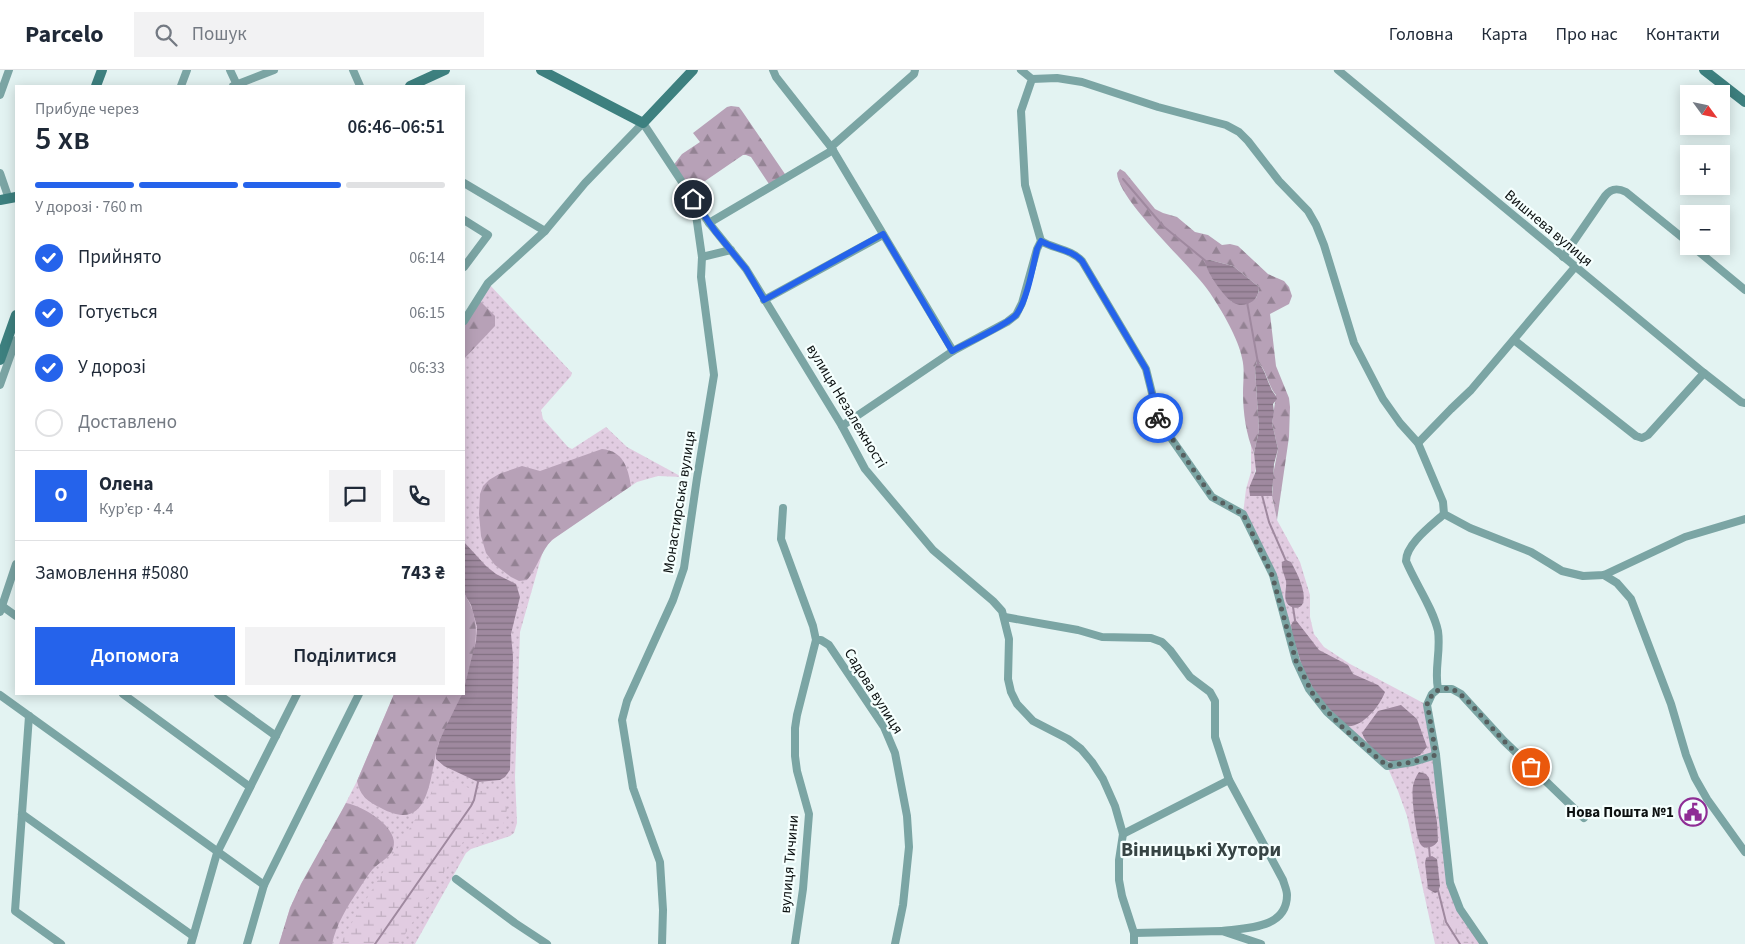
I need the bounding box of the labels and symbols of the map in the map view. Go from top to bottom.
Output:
north arrow [1680,85,1730,135]
pin [672,178,714,220]
street label: Вишнева вулиця [1500,185,1597,272]
street label: вулиця Незалежності [801,340,892,472]
courier [1133,393,1183,443]
street label: Монастирська вулиця [658,429,701,575]
street label: Садова вулиця [839,644,908,738]
pin [1510,746,1552,788]
public building icon: Нова Пошта №1 [1678,797,1708,827]
place label: Нова Пошта №1 [1566,802,1674,823]
street label: вулиця Тичини [775,814,804,914]
district label: Вінницькі Хутори [1121,836,1281,864]

